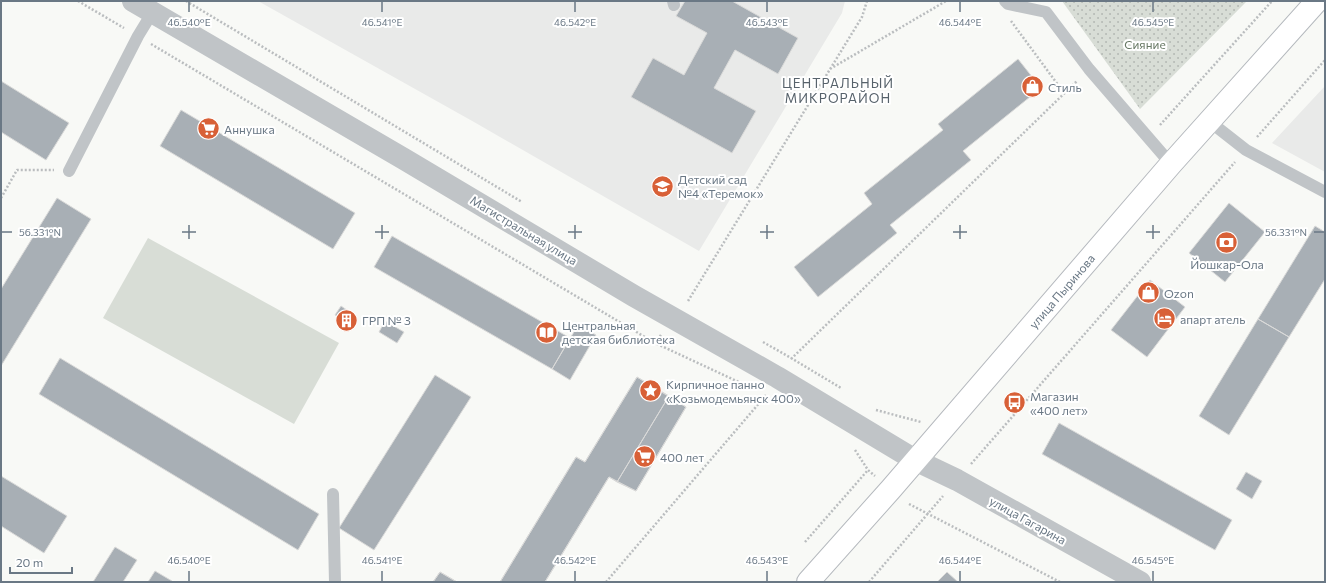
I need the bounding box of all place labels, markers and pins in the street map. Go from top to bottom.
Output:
shop icon: Стиль [1019,74,1045,100]
place label: Стиль [1048,80,1082,94]
supermarket icon: Аннушка [196,116,222,142]
place label: Аннушка [224,122,275,136]
place label: Детский сад №4 «Теремок» [678,172,764,200]
school or university icon: Детский сад №4 «Теремок» [649,173,675,199]
bank icon: Йошкар-Ола [1214,230,1240,256]
place label: Йошкар-Ола [1190,257,1264,271]
shop icon: Ozon [1135,280,1161,306]
place label: Ozon [1164,286,1194,300]
hotel icon: апарт атель [1151,306,1177,332]
building icon: ГРП № 3 [333,307,359,333]
place label: апарт атель [1180,312,1245,326]
place label: ГРП № 3 [362,313,411,327]
place label: Центральная детская библиотека [562,318,675,346]
library icon: Центральная детская библиотека [534,319,560,345]
place label: Кирпичное панно «Козьмодемьянск 400» [666,377,801,405]
place icon: Кирпичное панно «Козьмодемьянск 400» [638,378,664,404]
place label: Магазин «400 лет» [1030,389,1088,417]
bus stop icon: Магазин «400 лет» [1001,390,1027,416]
supermarket icon: 400 лет [632,444,658,470]
place label: 400 лет [660,450,704,464]

